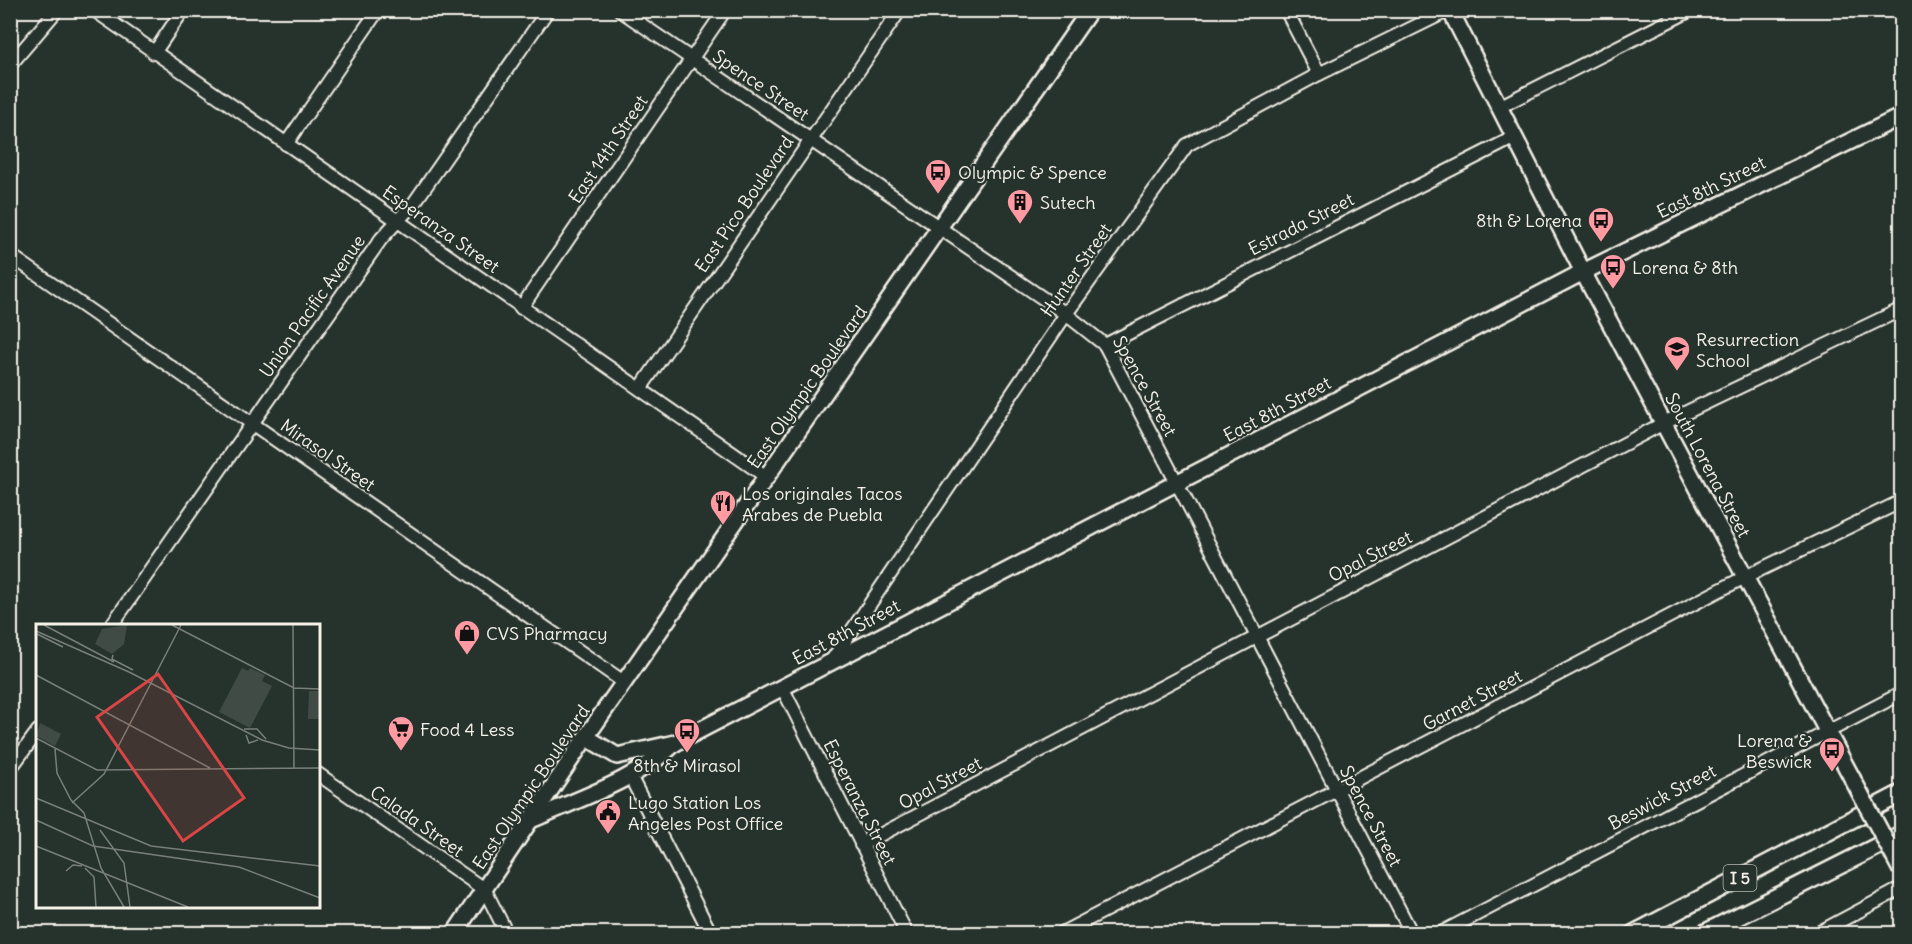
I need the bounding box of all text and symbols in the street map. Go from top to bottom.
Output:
street label: Spence Street [708,44,814,126]
street label: East 14th Street [563,91,653,207]
street label: East Pico Boulevard [690,131,799,277]
street label: East 8th Street [1653,151,1769,223]
bus stop icon: Olympic & Spence [923,157,953,195]
place label: Olympic & Spence [958,161,1107,184]
street label: Esperanza Street [378,180,504,278]
building icon: Sutech [1005,187,1035,225]
street label: Estrada Street [1244,188,1358,260]
place label: Sutech [1040,191,1096,214]
bus stop icon: 8th & Lorena [1586,205,1616,243]
place label: 8th & Lorena [1476,209,1582,232]
street label: Hunter Street [1035,219,1117,321]
street label: Union Pacific Avenue [254,230,370,382]
bus stop icon: Lorena & 8th [1598,252,1628,290]
place label: Lorena & 8th [1632,256,1738,279]
street label: East Olympic Boulevard [742,301,872,473]
place label: Resurrection School [1696,328,1799,372]
street label: Spence Street [1108,332,1182,440]
school or university icon: Resurrection School [1662,334,1692,372]
street label: East 8th Street [1219,371,1335,447]
street label: South Lorena Street [1660,389,1756,541]
street label: Mirasol Street [276,414,380,496]
place label: Los originales Tacos Arabes de Puebla [742,482,902,526]
restaurant icon: Los originales Tacos Arabes de Puebla [708,488,738,526]
street label: Opal Street [1324,525,1416,587]
street label: East 8th Street [788,594,904,670]
shop icon: CVS Pharmacy [452,618,482,656]
place label: CVS Pharmacy [486,622,608,645]
inset map [36,624,320,908]
street label: Garnet Street [1418,664,1526,736]
street label: East Olympic Boulevard [467,700,595,874]
supermarket icon: Food 4 Less [386,714,416,752]
bus stop icon: 8th & Mirasol [672,716,702,754]
place label: Food 4 Less [420,718,515,741]
place label: Lorena & Beswick [1737,729,1812,773]
street label: Esperanza Street [819,735,901,869]
bus stop icon: Lorena & Beswick [1817,735,1847,773]
street label: Opal Street [895,752,985,814]
place label: 8th & Mirasol [633,754,741,777]
street label: Beswick Street [1604,759,1720,835]
street label: Spence Street [1335,761,1407,871]
street label: Calada Street [366,780,468,862]
place label: Lugo Station Los Angeles Post Office [628,791,783,835]
public building icon: Lugo Station Los Angeles Post Office [593,797,623,835]
road number: I 5 [1724,865,1756,891]

